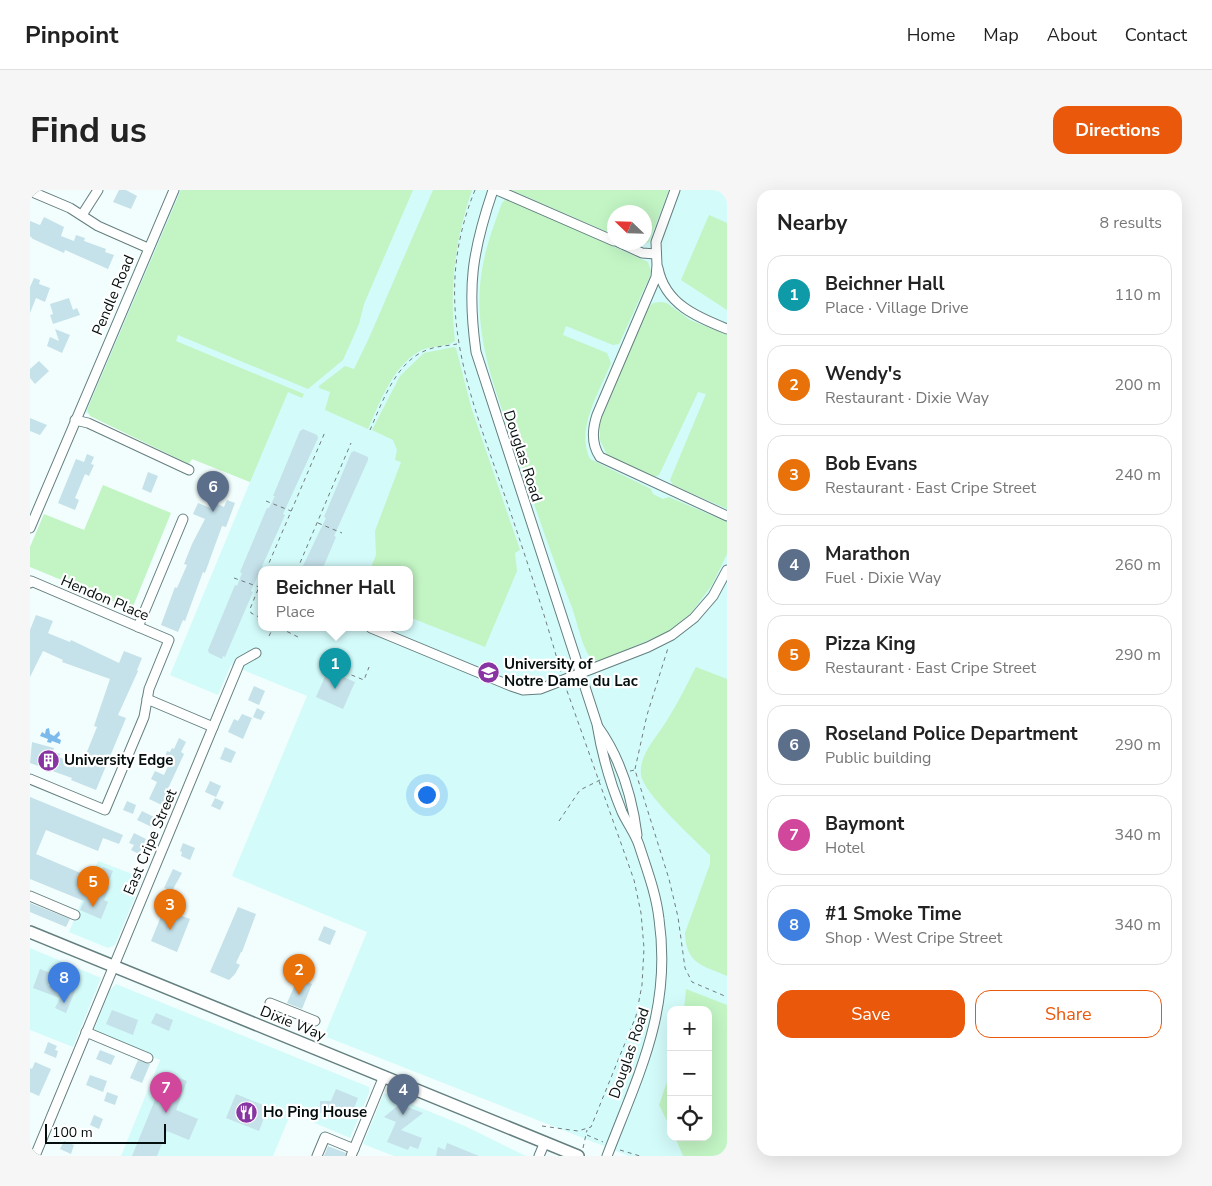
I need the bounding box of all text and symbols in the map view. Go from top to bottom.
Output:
text: Pinpoint [25,19,118,51]
text: Home [907,23,955,47]
text: Map [983,23,1019,47]
text: About [1047,23,1097,47]
text: Contact [1125,23,1187,47]
button: Directions [1053,106,1182,154]
text: Find us [30,107,147,154]
north arrow [607,205,652,250]
text: Nearby [777,209,847,237]
text: 8 results [1100,212,1162,234]
street label: Pendle Road [87,252,139,338]
text: Beichner Hall [825,271,945,297]
text: 1 [789,284,799,306]
text: 110 m [1114,284,1161,306]
text: Place · Village Drive [825,297,969,319]
text: Wendy's [825,361,902,387]
text: 2 [789,374,799,396]
text: 200 m [1114,374,1161,396]
text: Restaurant · Dixie Way [825,387,989,409]
street label: Douglas Road [499,408,547,504]
text: Bob Evans [825,451,917,477]
text: 3 [789,464,799,486]
text: 240 m [1114,464,1161,486]
pin: 6 [197,471,229,512]
text: Restaurant · East Cripe Street [825,477,1036,499]
text: Marathon [825,541,910,567]
text: 4 [789,554,799,576]
text: 260 m [1114,554,1161,576]
popup [258,566,413,631]
text: Fuel · Dixie Way [825,567,941,589]
street label: Hendon Place [58,570,152,626]
text: Beichner Hall [276,575,395,601]
text: Place [276,601,315,623]
text: Pizza King [825,631,916,657]
text: 5 [789,644,799,666]
text: 290 m [1114,644,1161,666]
pin: 1 [319,648,351,689]
place label: University of Notre Dame du Lac [504,654,638,691]
text: Restaurant · East Cripe Street [825,657,1036,679]
school or university icon: University of Notre Dame du Lac [476,661,500,685]
text: Roseland Police Department [825,721,1078,747]
text: 6 [789,734,799,756]
text: 290 m [1114,734,1161,756]
text: Public building [825,747,931,769]
building icon: University Edge [36,748,60,772]
place label: University Edge [64,750,173,770]
your location [414,782,440,808]
street label: East Cripe Street [119,785,182,898]
text: Baymont [825,811,904,837]
text: 7 [789,824,799,846]
text: 340 m [1114,824,1161,846]
text: Hotel [825,837,865,859]
pin: 5 [77,866,109,907]
pin: 3 [154,889,186,930]
text: #1 Smoke Time [825,901,962,927]
text: 8 [789,914,799,936]
text: 340 m [1114,914,1161,936]
text: Shop · West Cripe Street [825,927,1002,949]
pin: 2 [283,954,315,995]
pin: 8 [48,962,80,1003]
button: Save [777,990,965,1038]
button: Share [975,990,1162,1038]
street label: Dixie Way [257,1001,329,1045]
street label: Douglas Road [604,1005,654,1101]
map controls [667,1006,712,1141]
button: + [667,1006,712,1051]
button: − [667,1051,712,1096]
pin: 7 [150,1072,182,1113]
pin: 4 [387,1074,419,1115]
button: locate [667,1096,712,1141]
restaurant icon: Ho Ping House [235,1100,259,1124]
place label: Ho Ping House [263,1102,367,1122]
scale bar [45,1121,166,1144]
text: 100 m [52,1123,93,1142]

